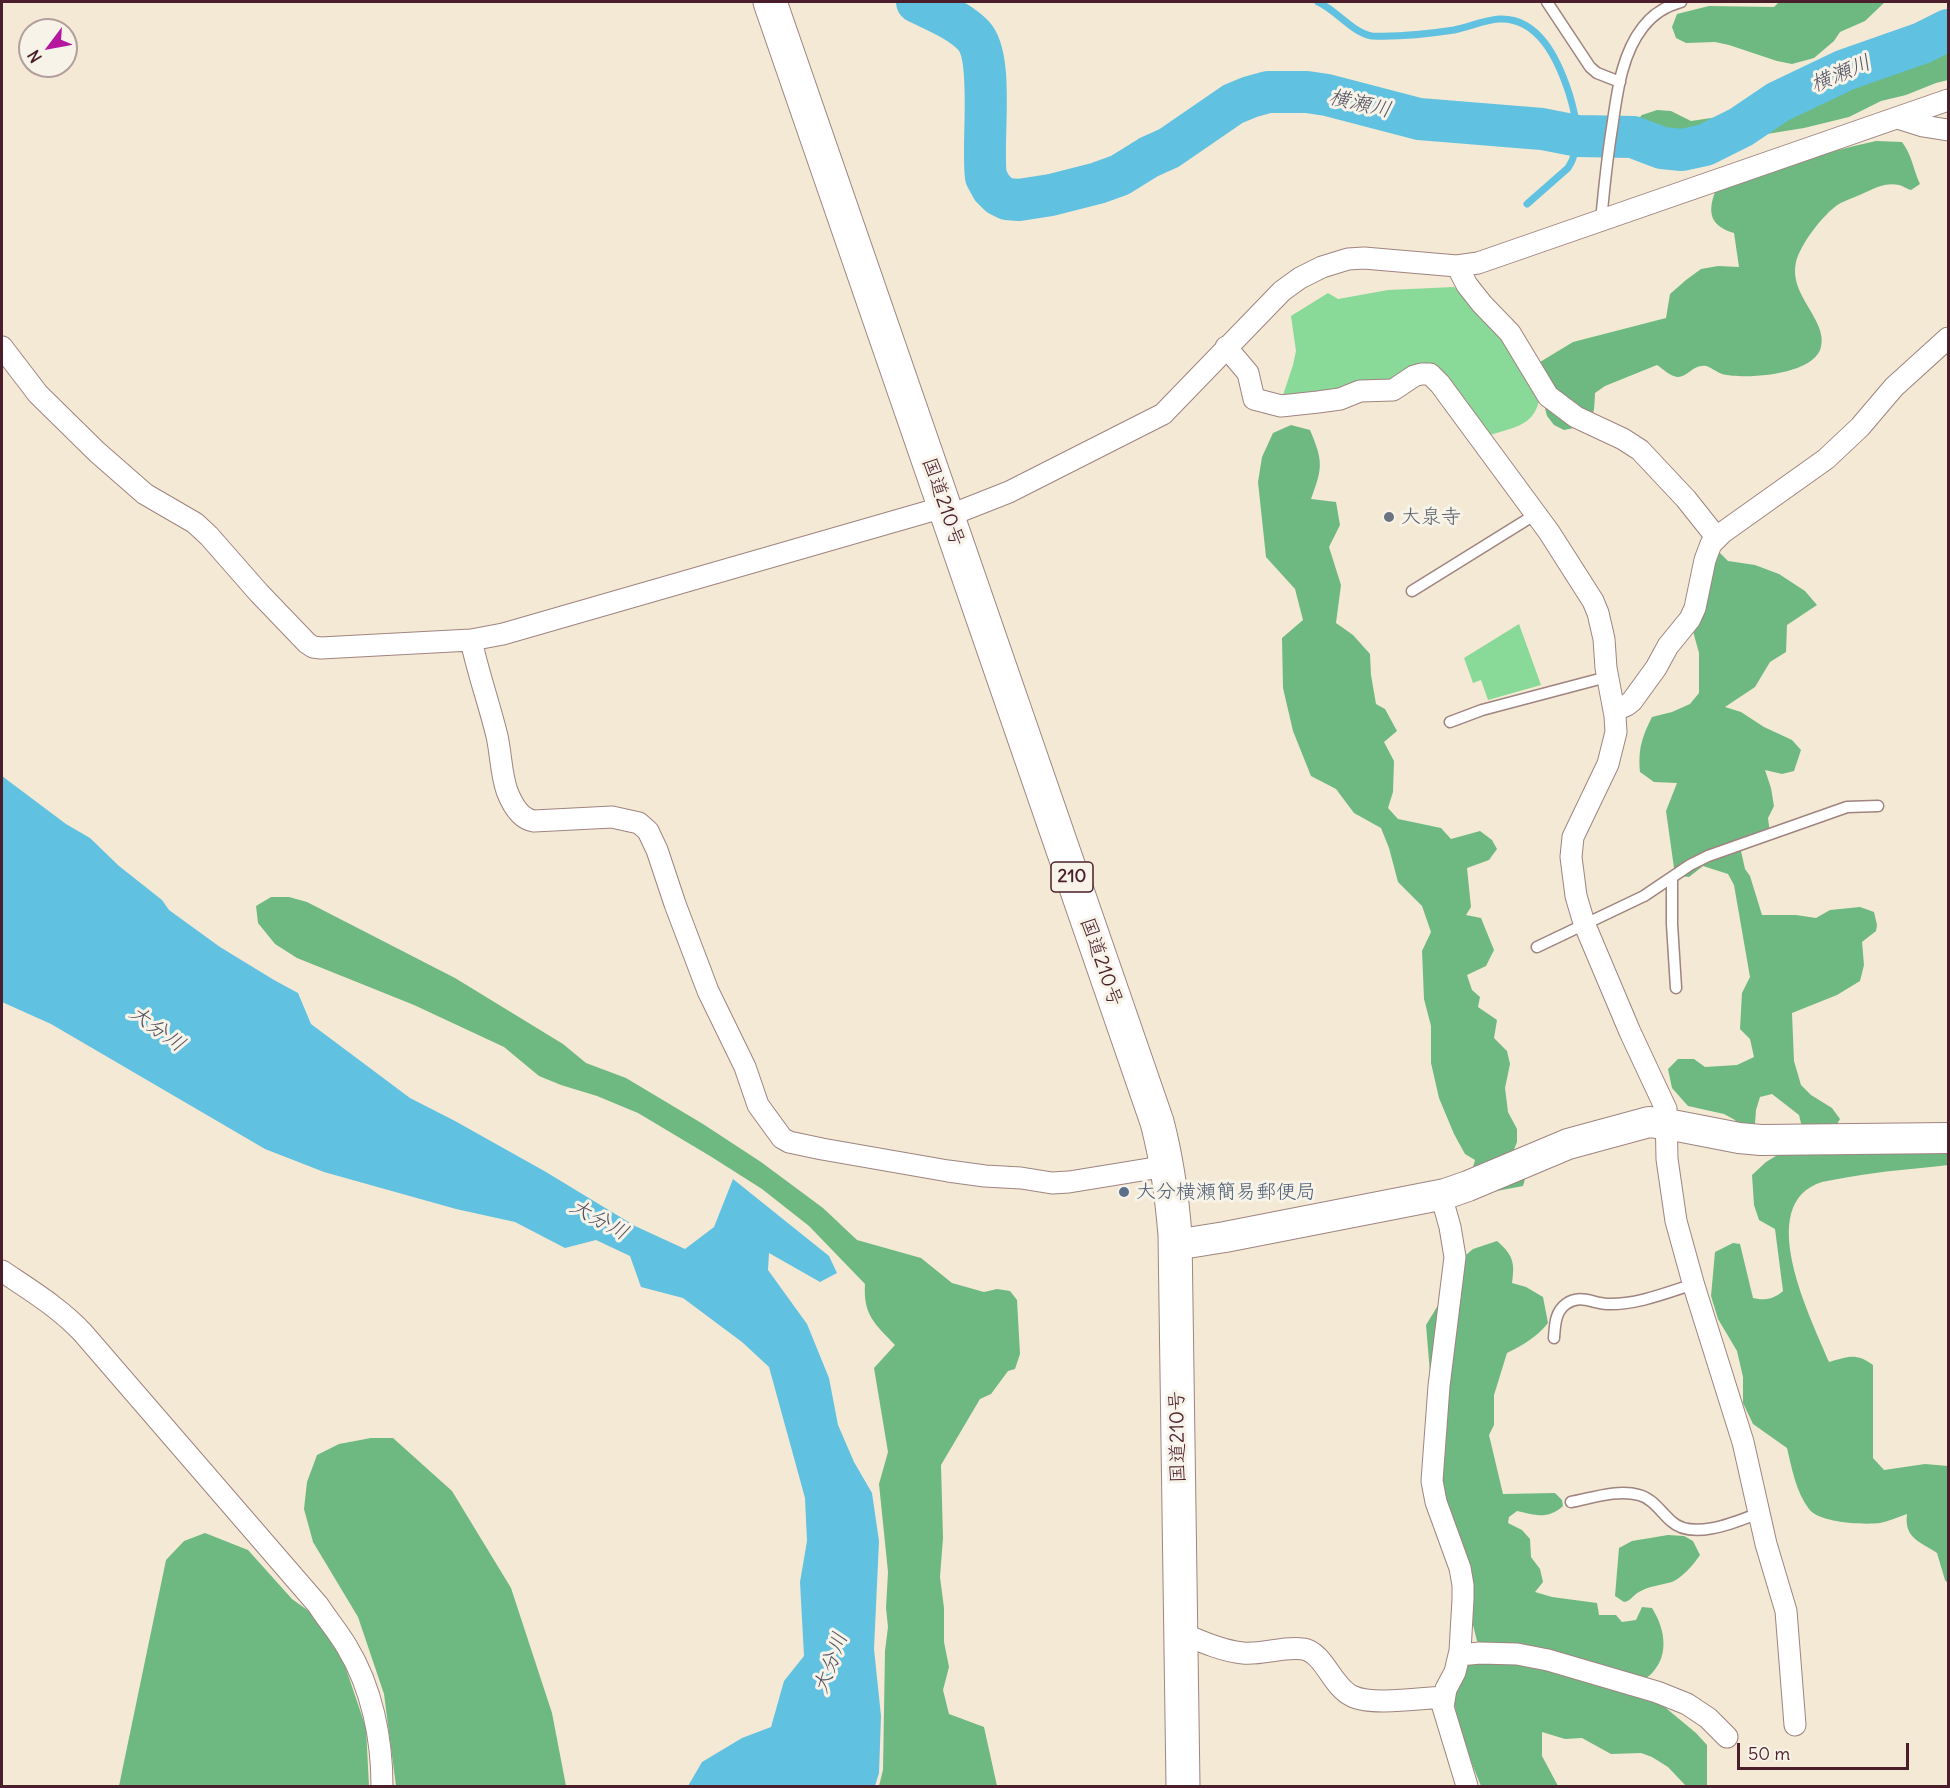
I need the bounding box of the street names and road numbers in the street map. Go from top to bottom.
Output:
street label: 国道210号 [917,455,969,549]
road number: 210 [1051,862,1093,892]
street label: 国道210号 [1075,915,1127,1009]
street label: 国道210号 [1165,1391,1191,1483]

